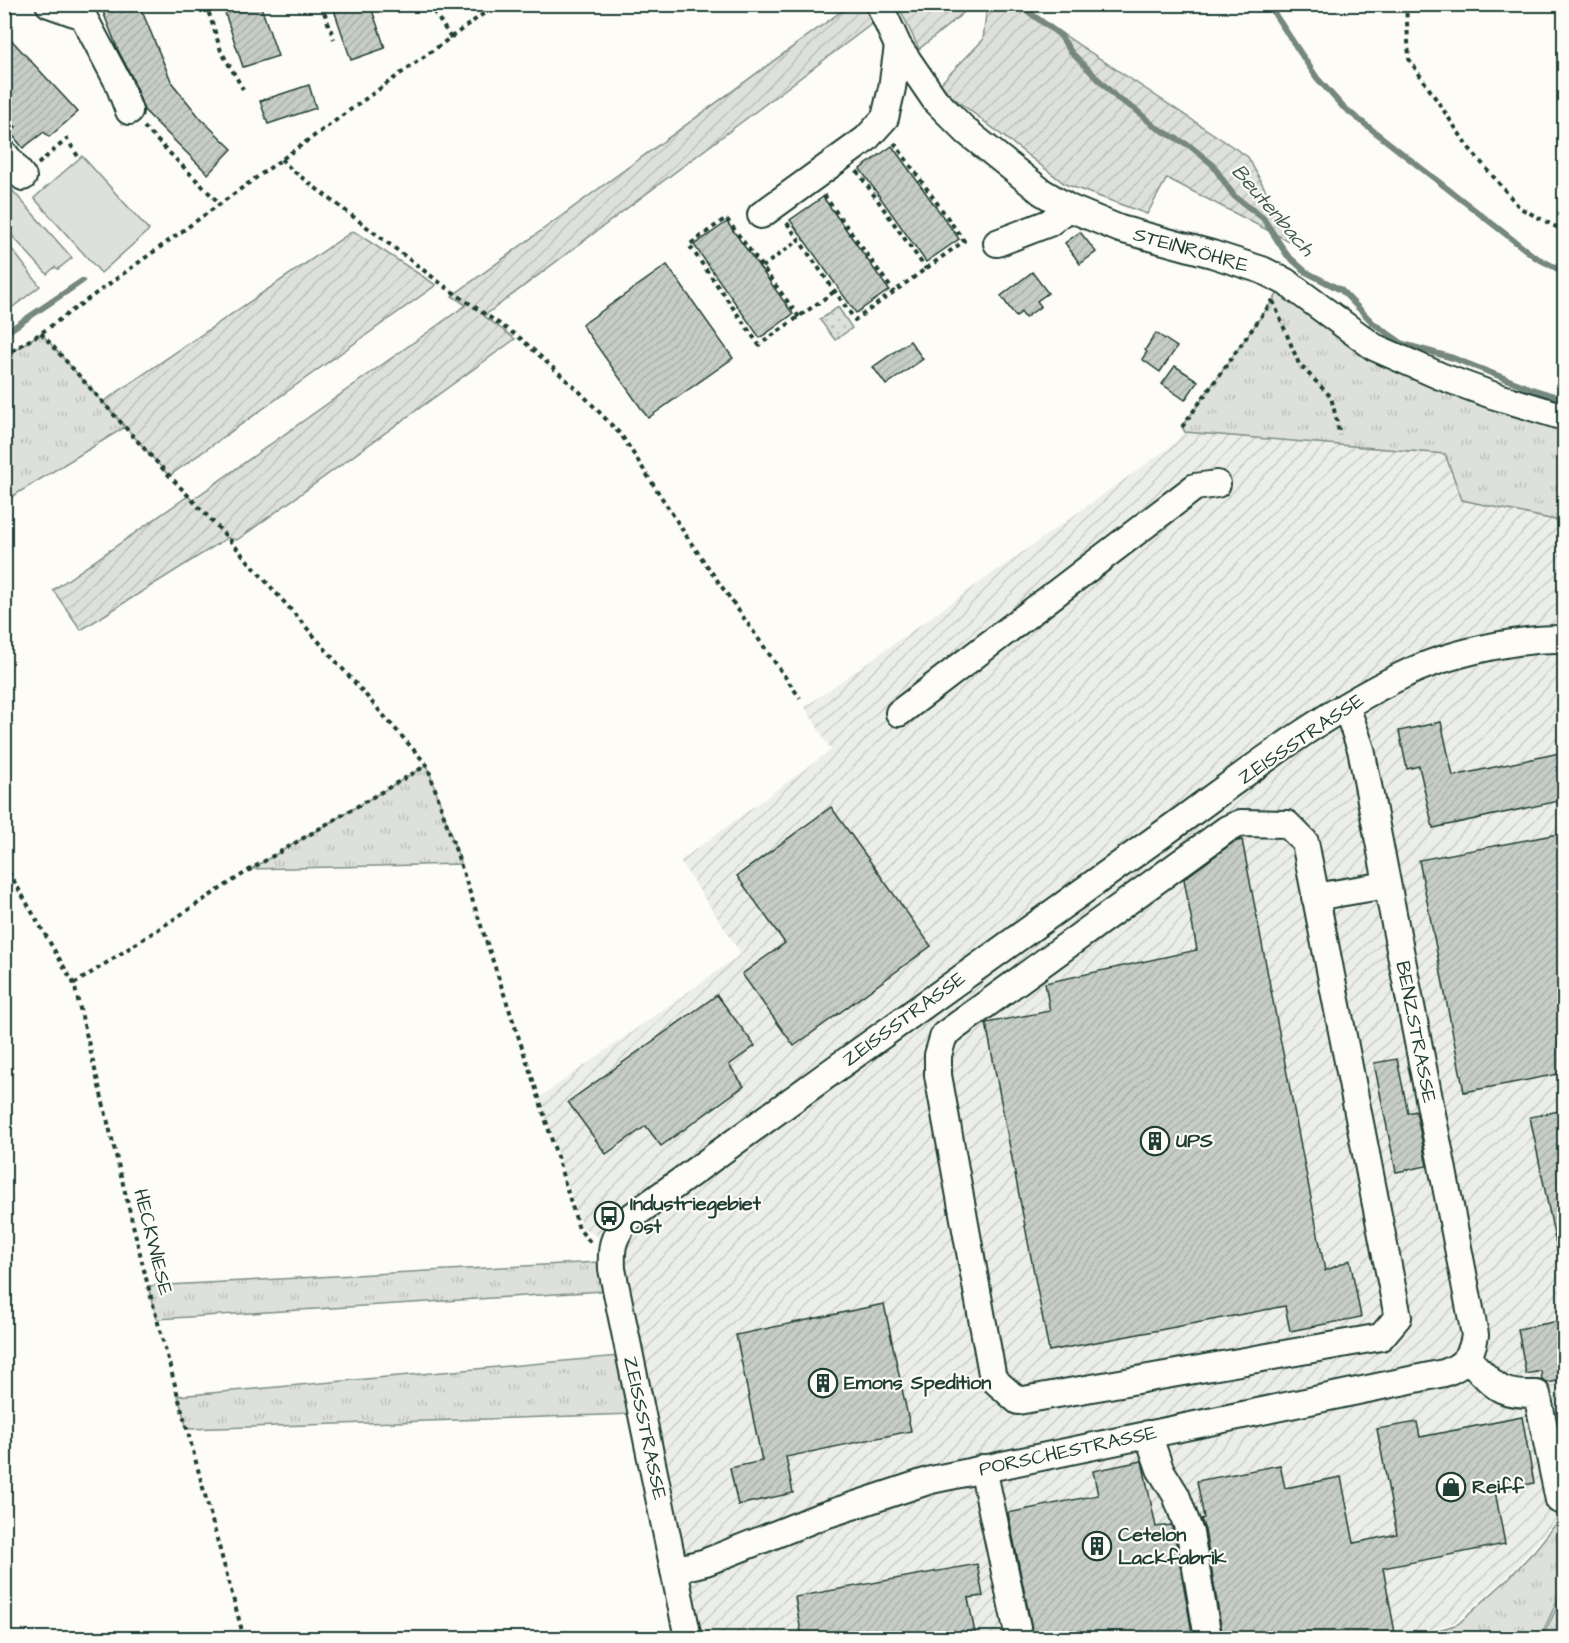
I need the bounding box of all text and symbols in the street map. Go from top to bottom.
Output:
water label: Beutenbach [1225,158,1322,264]
street label: STEINRÖHRE [1130,220,1252,280]
street label: ZEISSSTRASSE [1233,686,1370,791]
street label: BENZSTRASSE [1388,959,1444,1106]
street label: ZEISSSTRASSE [837,965,971,1073]
building icon: UPS [1139,1125,1171,1157]
place label: UPS [1176,1127,1213,1155]
street label: HECKWIESE [126,1186,180,1298]
place label: Industriegebiet Ost [630,1190,762,1241]
bus stop icon: Industriegebiet Ost [593,1200,625,1232]
street label: ZEISSSTRASSE [616,1354,674,1503]
building icon: Emons Spedition [807,1367,839,1399]
place label: Emons Spedition [844,1369,991,1397]
street label: PORSCHESTRASSE [976,1418,1160,1484]
shop icon: Reiff [1435,1471,1467,1503]
place label: Reiff [1472,1473,1525,1501]
place label: Cetelon Lackfabrik [1118,1521,1227,1572]
building icon: Cetelon Lackfabrik [1081,1530,1113,1562]

